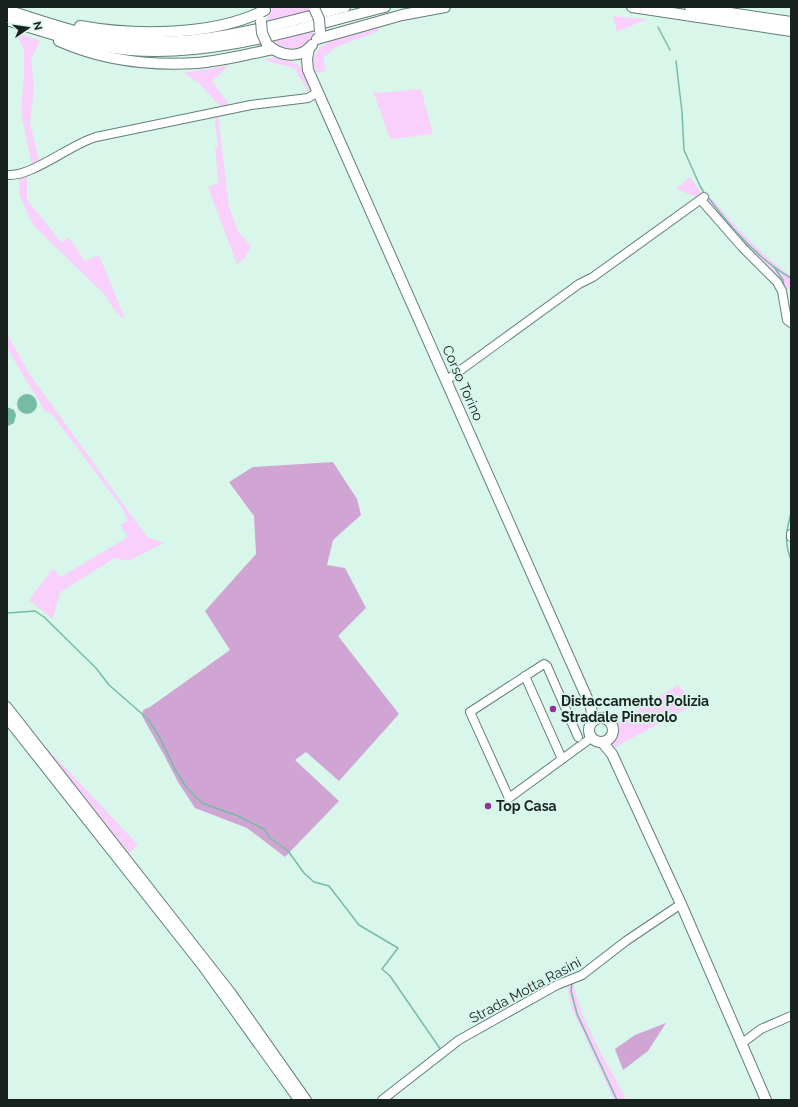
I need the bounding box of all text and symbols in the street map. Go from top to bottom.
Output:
north arrow [8,8,48,48]
text: N [30,20,45,31]
street label: Corso Torino [439,343,487,423]
place label: Distaccamento Polizia Stradale Pinerolo [561,693,709,725]
marker: Distaccamento Polizia Stradale Pinerolo [548,704,558,714]
place label: Top Casa [496,798,557,814]
marker: Top Casa [483,801,493,811]
street label: Strada Motta Rasini [466,954,584,1026]

